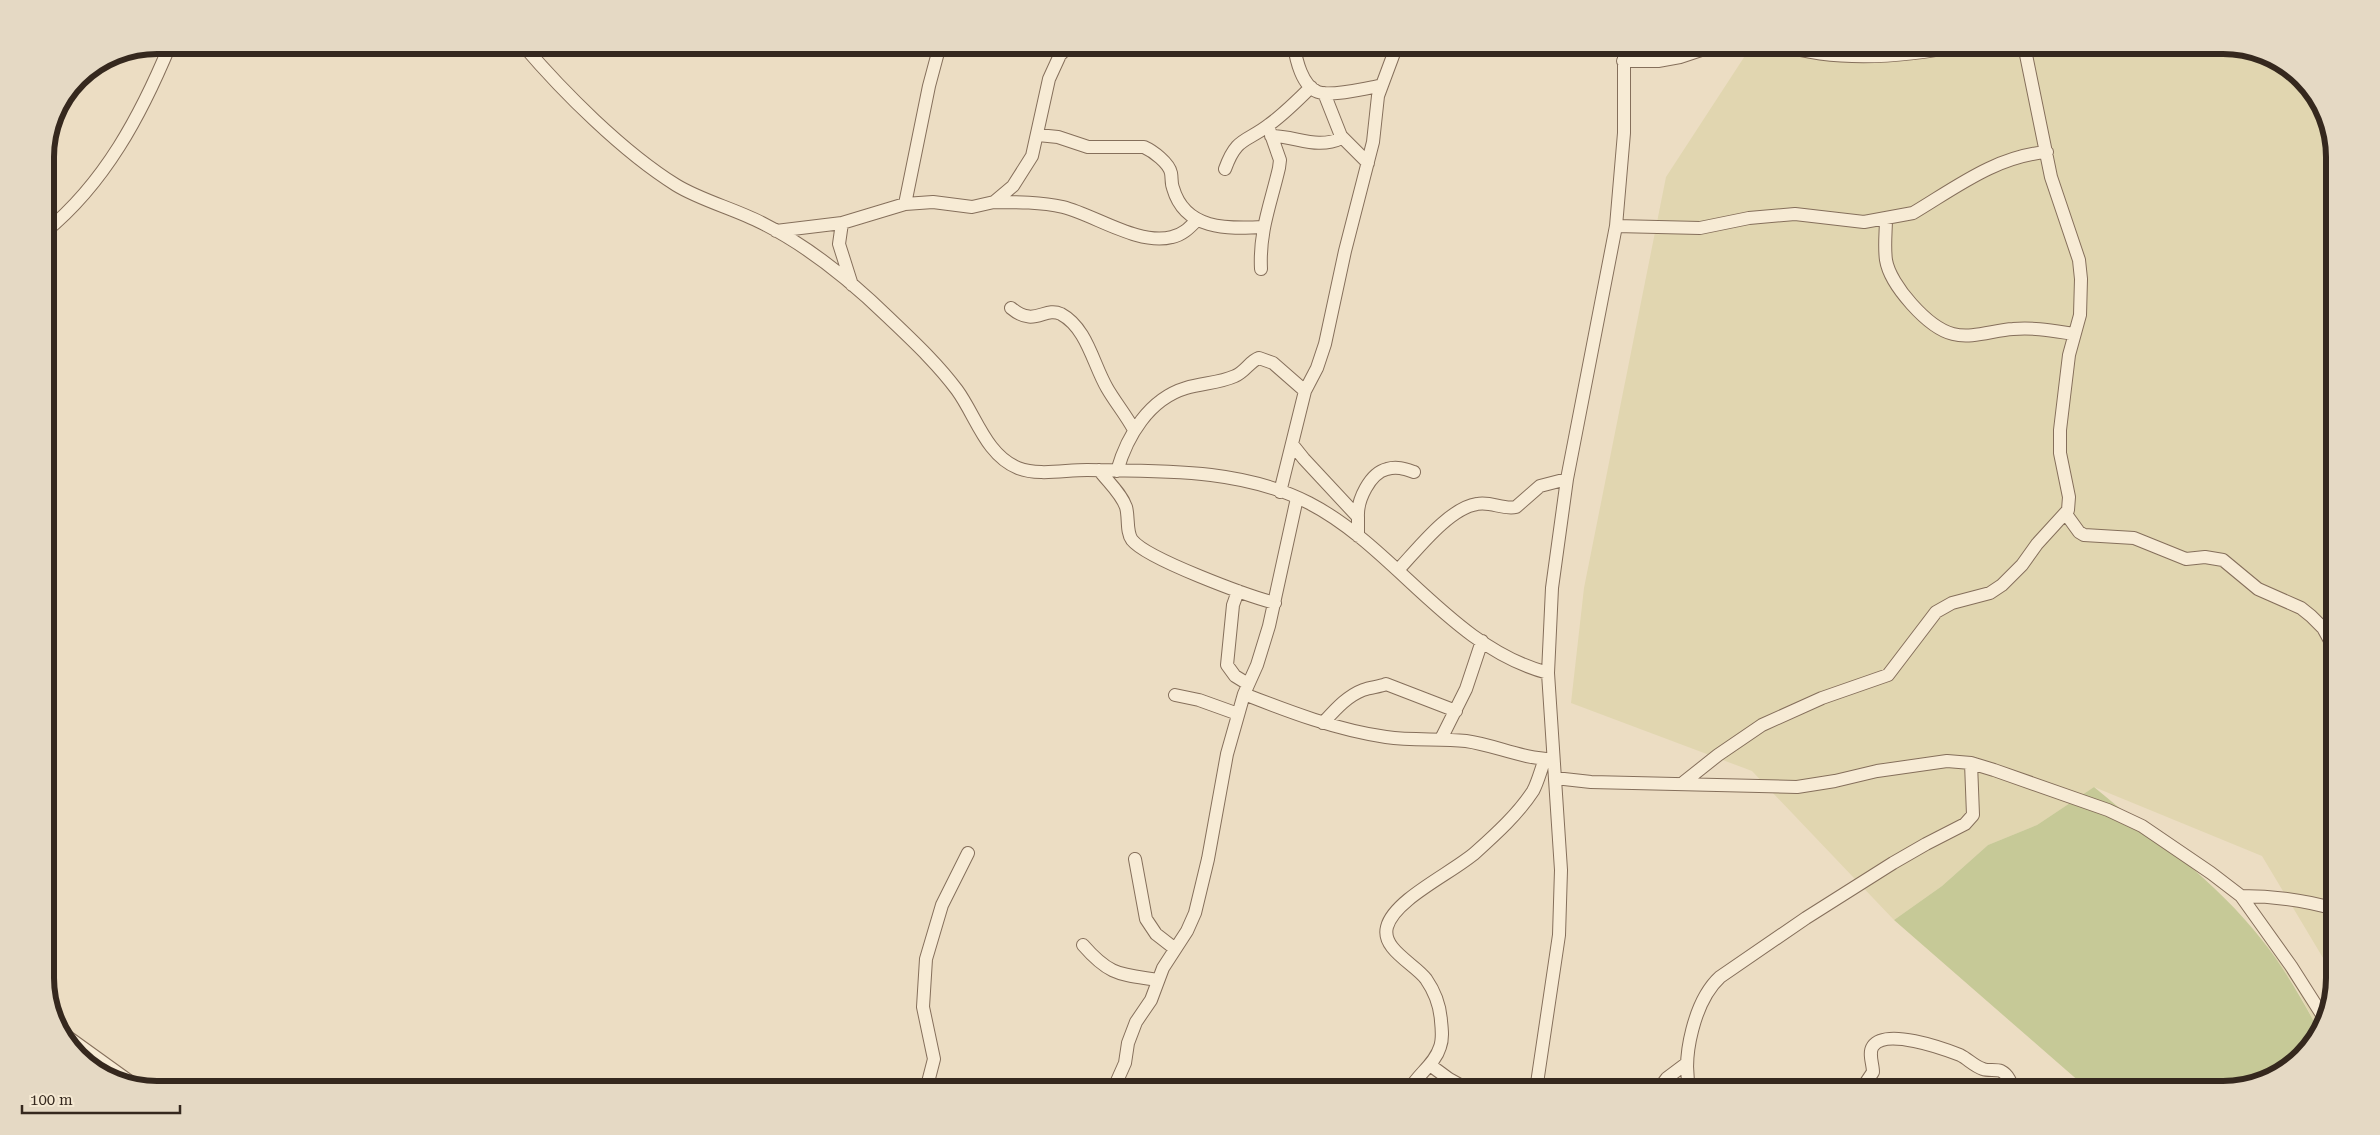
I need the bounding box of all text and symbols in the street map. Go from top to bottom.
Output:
scale bar [22,1082,180,1114]
text: 100 m [30,1091,73,1109]

